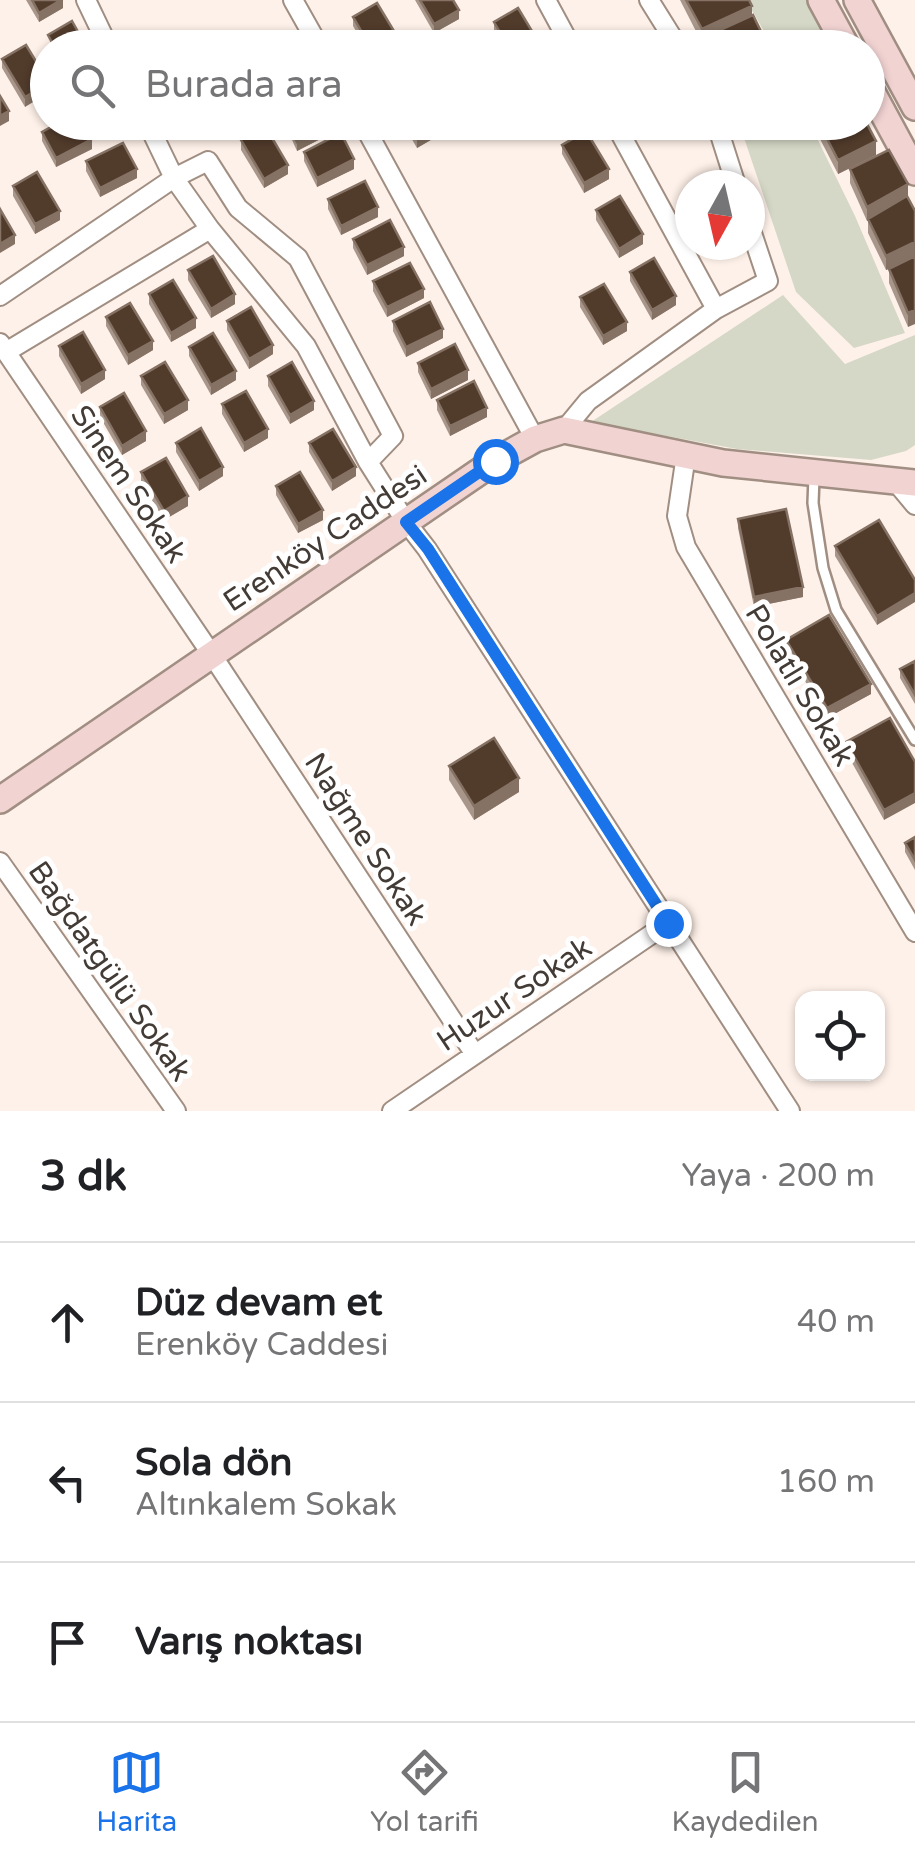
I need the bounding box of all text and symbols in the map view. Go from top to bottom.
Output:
search box [30,30,885,140]
icon: search [65,58,120,113]
text: Burada ara [145,62,343,108]
north arrow [675,170,765,260]
street label: Sinem Sokak [62,398,195,570]
route start [473,439,519,485]
street label: Erenköy Caddesi [216,457,434,620]
street label: Polatlı Sokak [737,598,862,773]
street label: Nağme Sokak [296,746,435,932]
street label: Bağdatgülü Sokak [20,854,199,1088]
route end [646,901,692,947]
street label: Huzur Sokak [430,929,599,1060]
map controls [795,991,885,1081]
button: locate [795,991,885,1081]
text: 3 dk [40,1151,127,1202]
text: Yaya · 200 m [682,1157,875,1195]
text: Düz devam et [135,1280,383,1326]
icon: ahead [40,1295,95,1350]
text: 40 m [797,1303,875,1341]
text: Erenköy Caddesi [135,1326,389,1364]
text: Sola dön [135,1440,292,1486]
icon: left [40,1455,95,1510]
text: 160 m [777,1463,875,1501]
text: Altınkalem Sokak [135,1486,397,1524]
icon: arrive [40,1615,95,1670]
text: Varış noktası [135,1619,363,1665]
tab: Harita [96,1745,177,1839]
tab: Yol tarifi [370,1745,479,1839]
tab: Kaydedilen [672,1745,819,1839]

